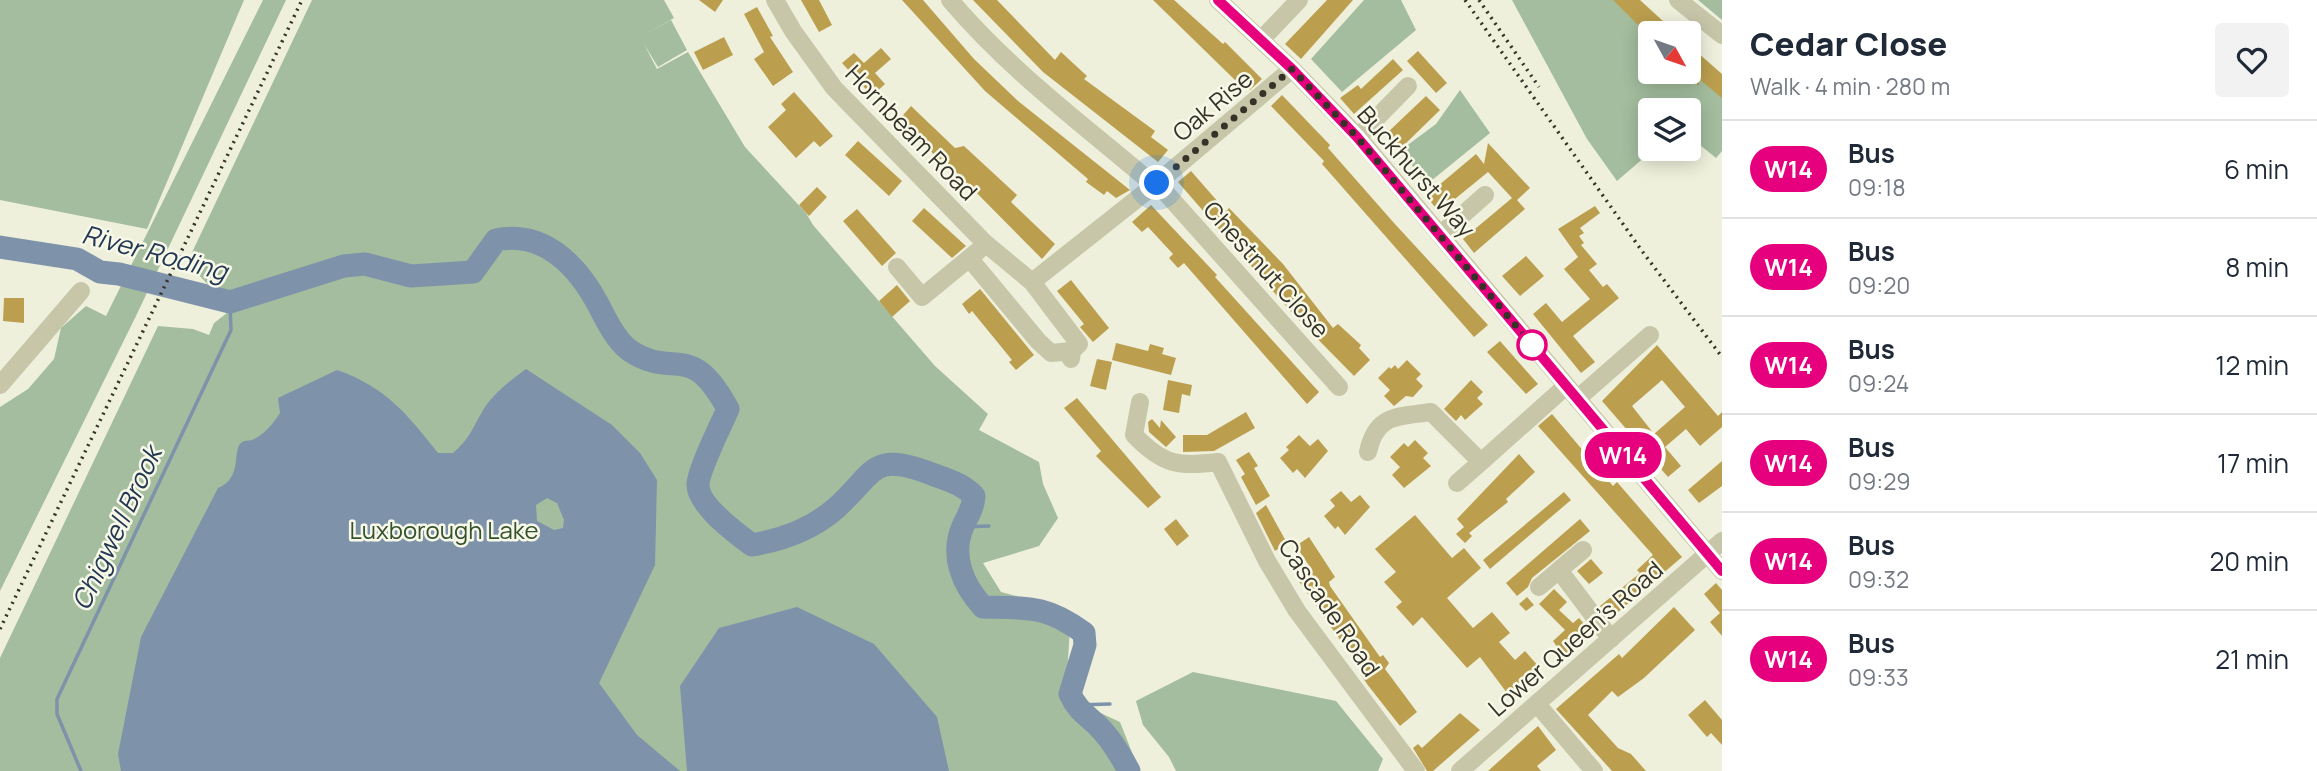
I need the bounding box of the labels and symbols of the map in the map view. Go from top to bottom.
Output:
north arrow [1638,21,1701,84]
street label: Hornbeam Road [839,57,985,207]
street label: Oak Rise [1165,62,1259,148]
street label: Buckhurst Way [1351,98,1484,244]
your location [1139,165,1174,200]
street label: Chestnut Close [1196,193,1338,345]
water label: River Roding [78,215,234,289]
unlabelled marker [1517,330,1547,360]
line badge: W14 [1583,432,1663,478]
water label: Chigwell Brook [62,437,171,615]
park label: Luxborough Lake [350,513,538,546]
street label: Cascade Road [1272,532,1388,682]
street label: Lower Queen's Road [1481,553,1669,723]

